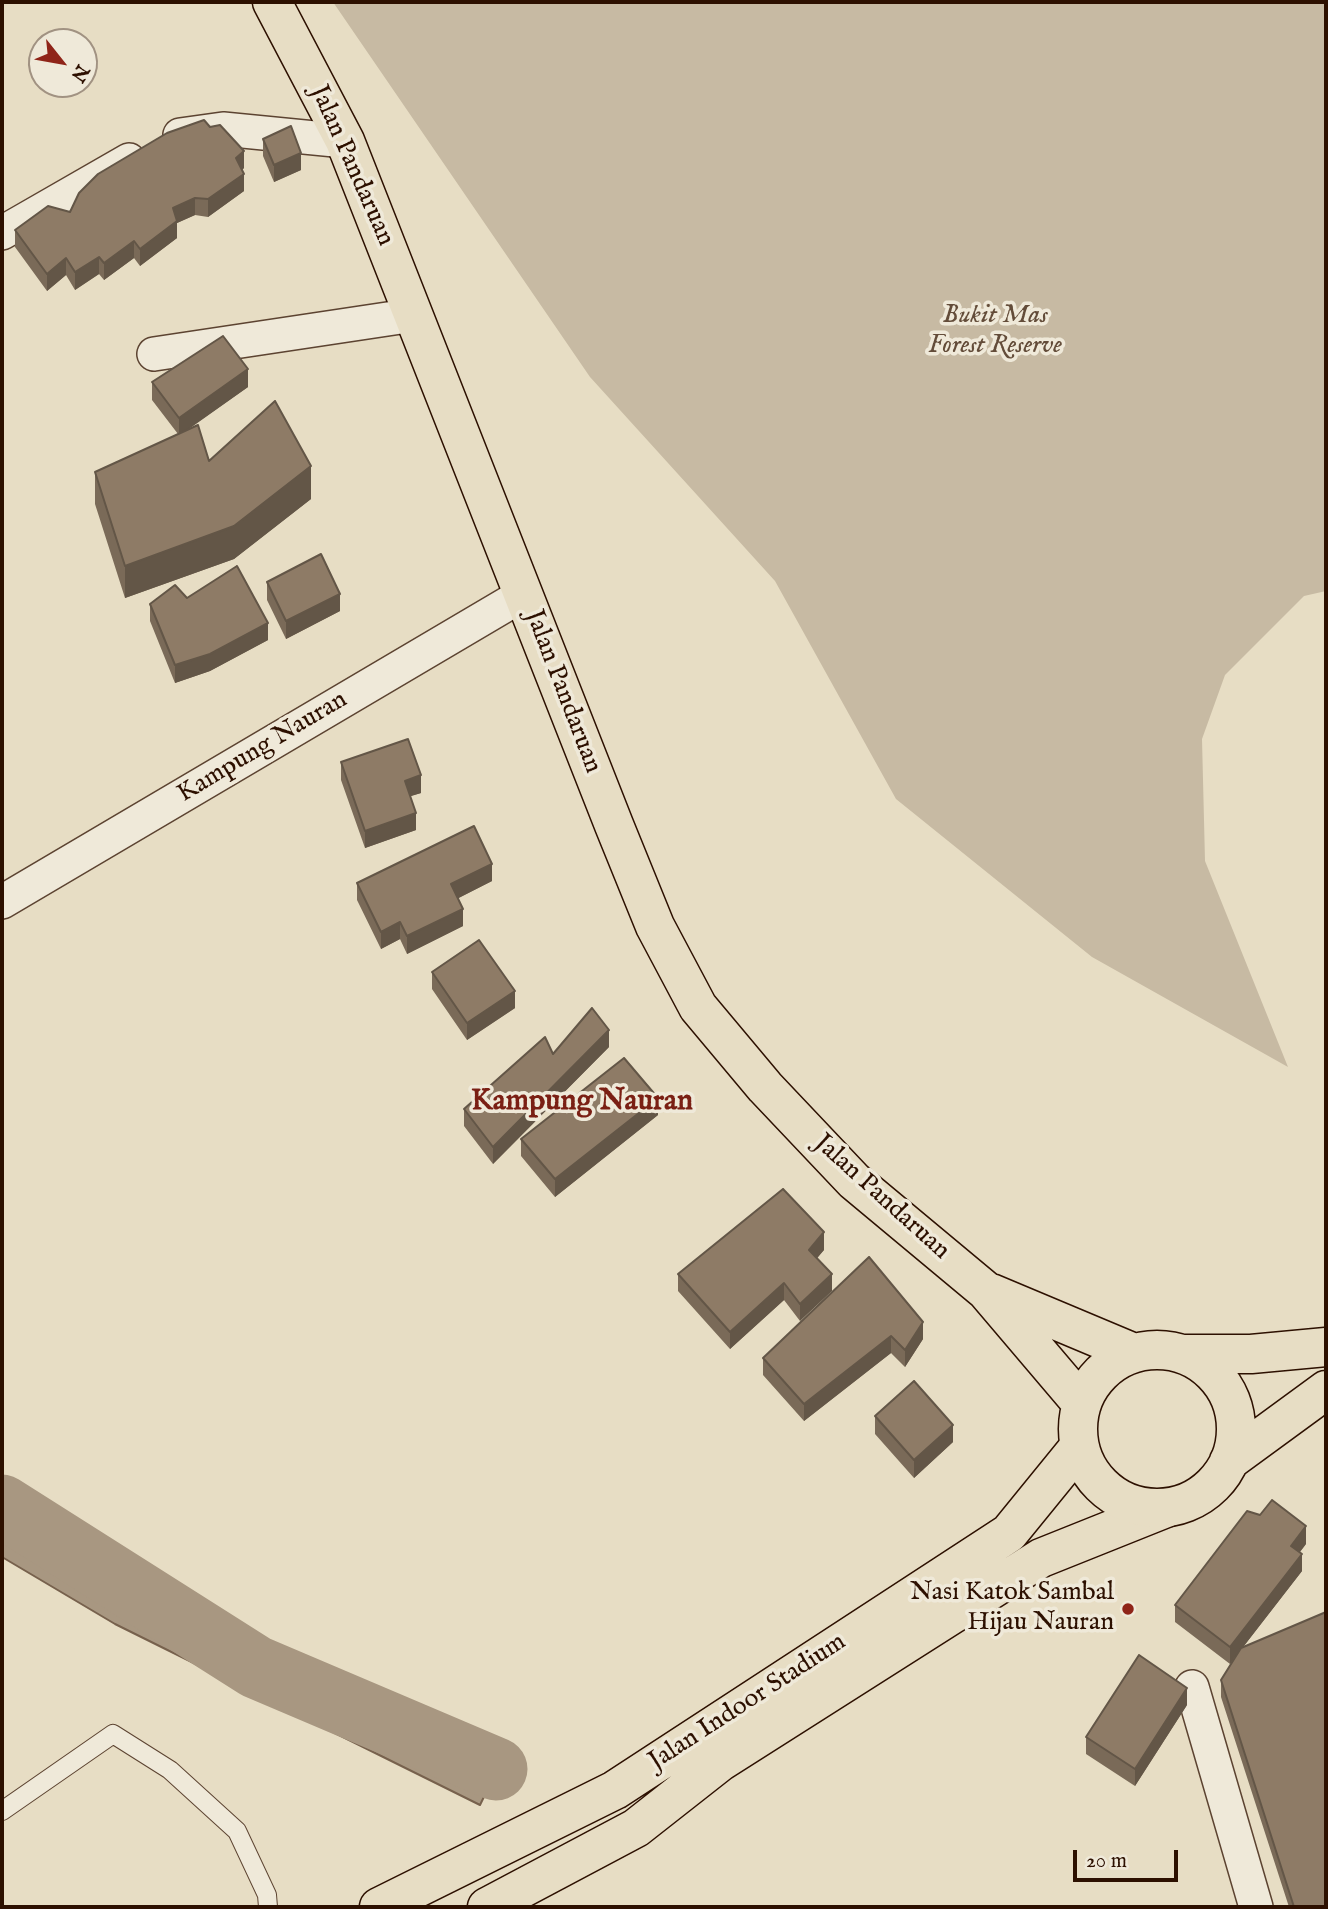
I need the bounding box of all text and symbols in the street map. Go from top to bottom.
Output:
north arrow [28,28,98,98]
text: N [65,60,94,86]
street label: Jalan Pandaruan [302,81,400,251]
park label: Bukit Mas Forest Reserve [928,301,1062,362]
street label: Jalan Pandaruan [517,606,607,778]
street label: Kampung Nauran [173,685,353,811]
district label: Kampung Nauran [471,1085,693,1121]
street label: Jalan Pandaruan [807,1129,955,1267]
place label: Nasi Katok Sambal Hijau Nauran [910,1578,1114,1640]
marker: Nasi Katok Sambal Hijau Nauran [1120,1601,1136,1617]
street label: Jalan Indoor Stadium [644,1628,852,1778]
scale bar [1076,1836,1181,1880]
text: 20 m [1086,1848,1127,1875]

